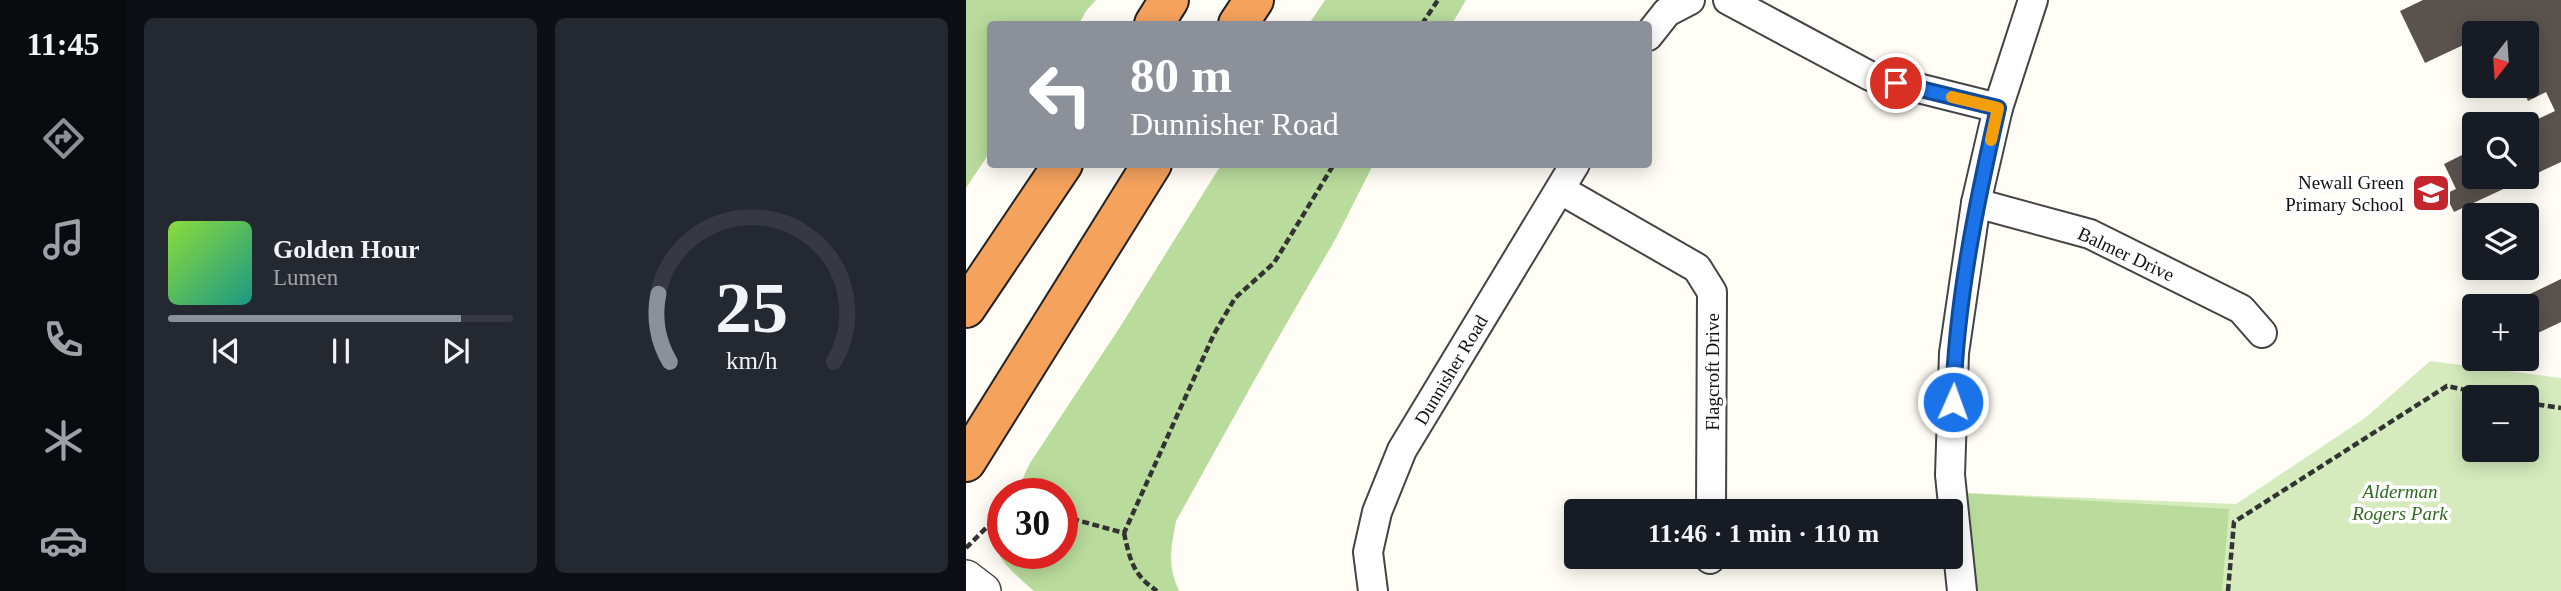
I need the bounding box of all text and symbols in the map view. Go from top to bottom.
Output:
north arrow [2462,21,2539,98]
map controls [2462,21,2539,462]
text: 11:45 [27,26,99,62]
text: 80 m [1130,48,1232,103]
icon: left [1015,49,1106,140]
pin [1866,53,1926,113]
icon: arrive [1877,64,1915,102]
text: Dunnisher Road [1130,106,1339,142]
button: search [2462,112,2539,189]
icon: directions [39,114,88,163]
place label: Newall Green Primary School [2285,172,2404,215]
school or university icon: Newall Green Primary School [2410,172,2452,214]
button: layers [2462,203,2539,280]
icon: music [39,215,88,264]
street label: Balmer Drive [2074,223,2178,285]
text: Golden Hour [273,235,420,264]
text: Lumen [273,265,338,290]
text: 25 [715,267,788,348]
button: + [2462,294,2539,371]
street label: Dunnisher Road [1410,311,1492,429]
street label: Flagcroft Drive [1702,313,1723,431]
icon: phone [39,315,88,364]
icon: previous [207,332,245,370]
icon: pause [322,332,360,370]
icon: next [437,332,475,370]
text: km/h [726,346,778,373]
position arrow [1916,365,1990,439]
button: − [2462,385,2539,462]
icon: climate [39,416,88,465]
speed limit sign: 30 [987,478,1078,569]
park label: Alderman Rogers Park [2351,481,2448,524]
icon: car [39,516,88,565]
text: 11:46 · 1 min · 110 m [1648,519,1879,548]

